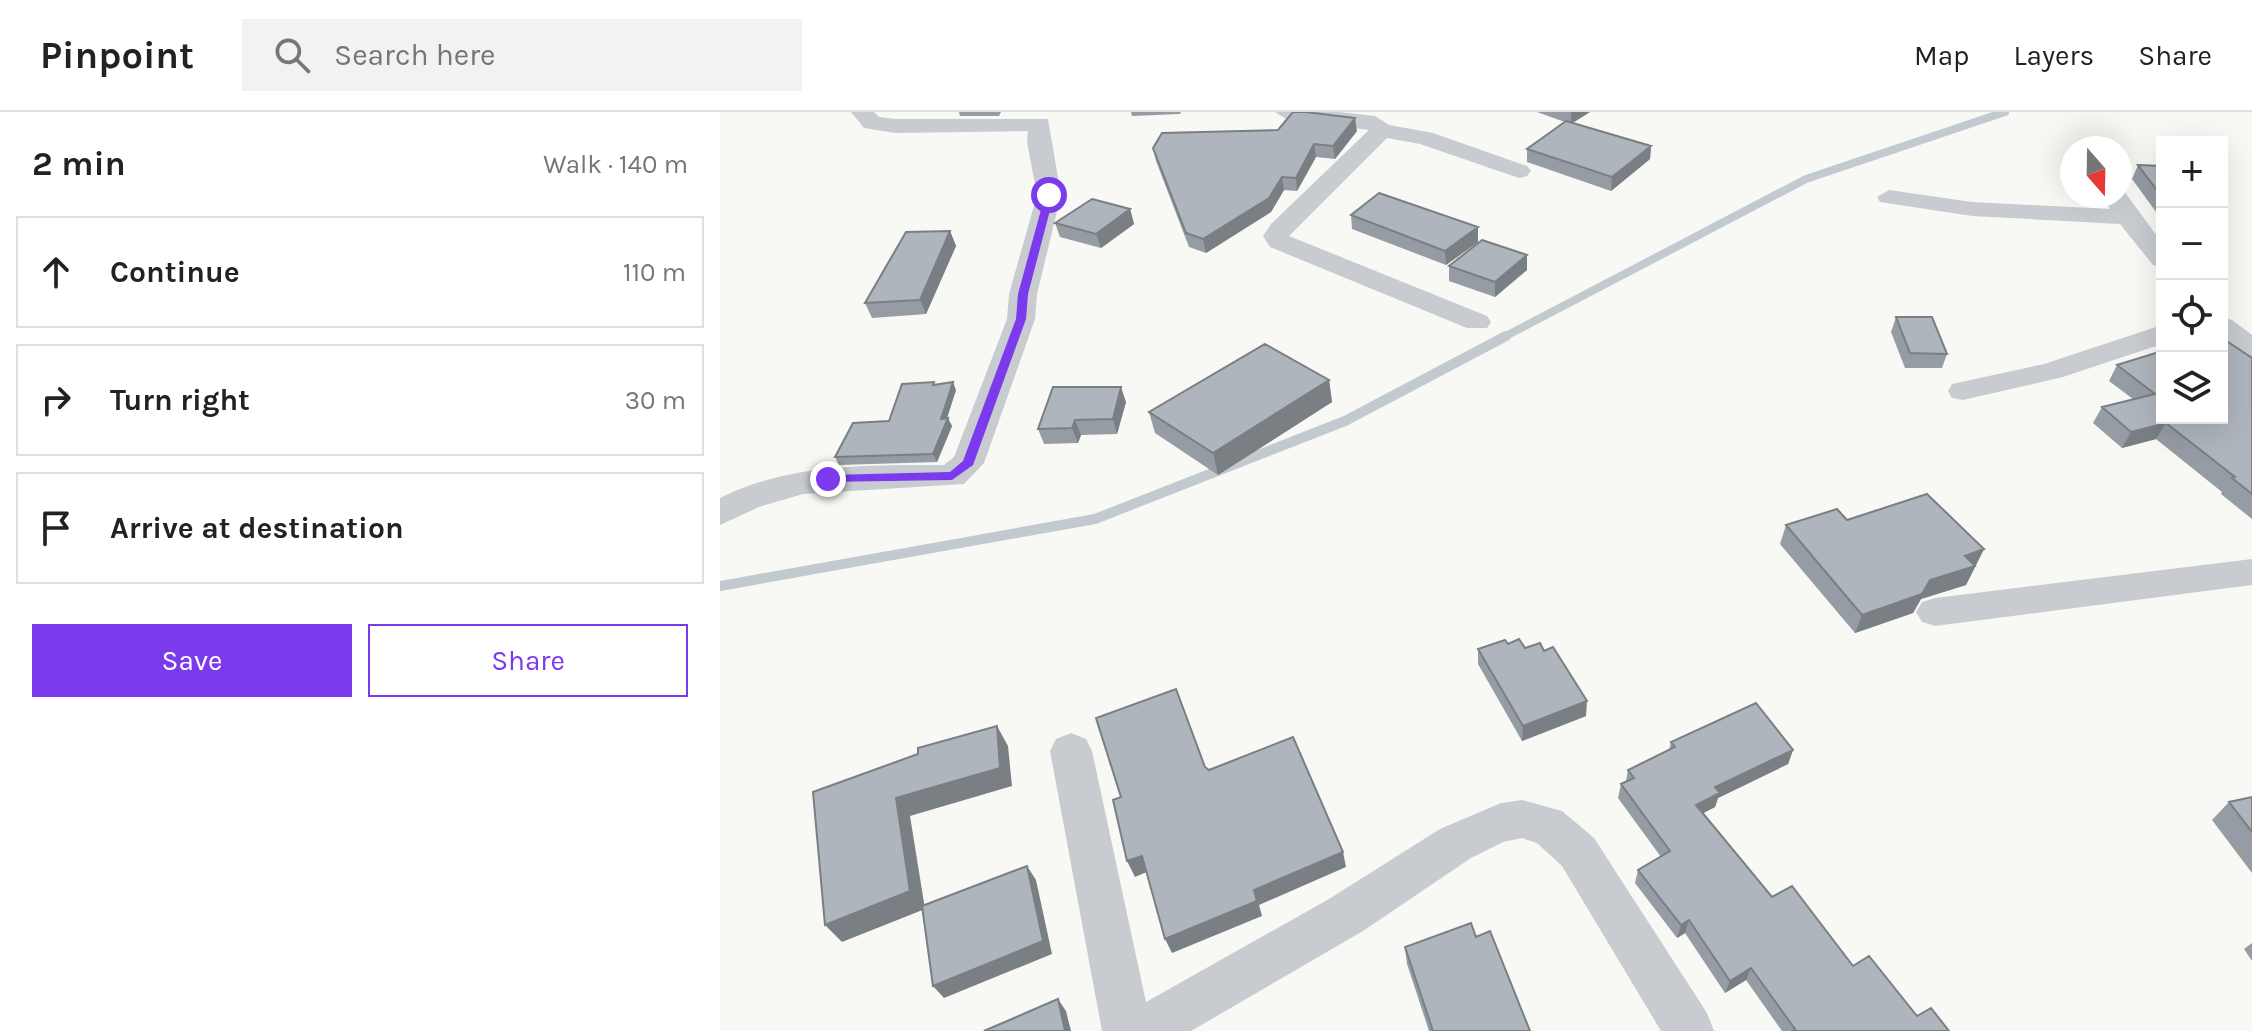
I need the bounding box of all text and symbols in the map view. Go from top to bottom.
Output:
search box [242,19,802,91]
text: Pinpoint [40,33,194,78]
icon: search [270,33,314,77]
text: Search here [334,37,495,73]
text: Map [1914,39,1969,72]
text: Layers [2013,39,2094,72]
text: Share [2138,39,2212,72]
north arrow [2060,136,2132,208]
map controls [2156,136,2228,424]
button: + [2156,136,2228,208]
text: 2 min [32,144,126,184]
text: Walk · 140 m [543,149,688,180]
route start [1031,177,1067,213]
button: − [2156,208,2228,280]
icon: ahead [34,250,78,294]
text: Continue [110,254,240,290]
text: 110 m [623,257,686,288]
button: locate [2156,280,2228,352]
button: layers [2156,352,2228,424]
icon: right [34,378,78,422]
text: Turn right [110,382,250,418]
text: 30 m [625,385,686,416]
route end [810,461,846,497]
icon: arrive [34,506,78,550]
text: Arrive at destination [110,510,404,546]
button: Save [32,624,352,697]
button: Share [368,624,688,697]

